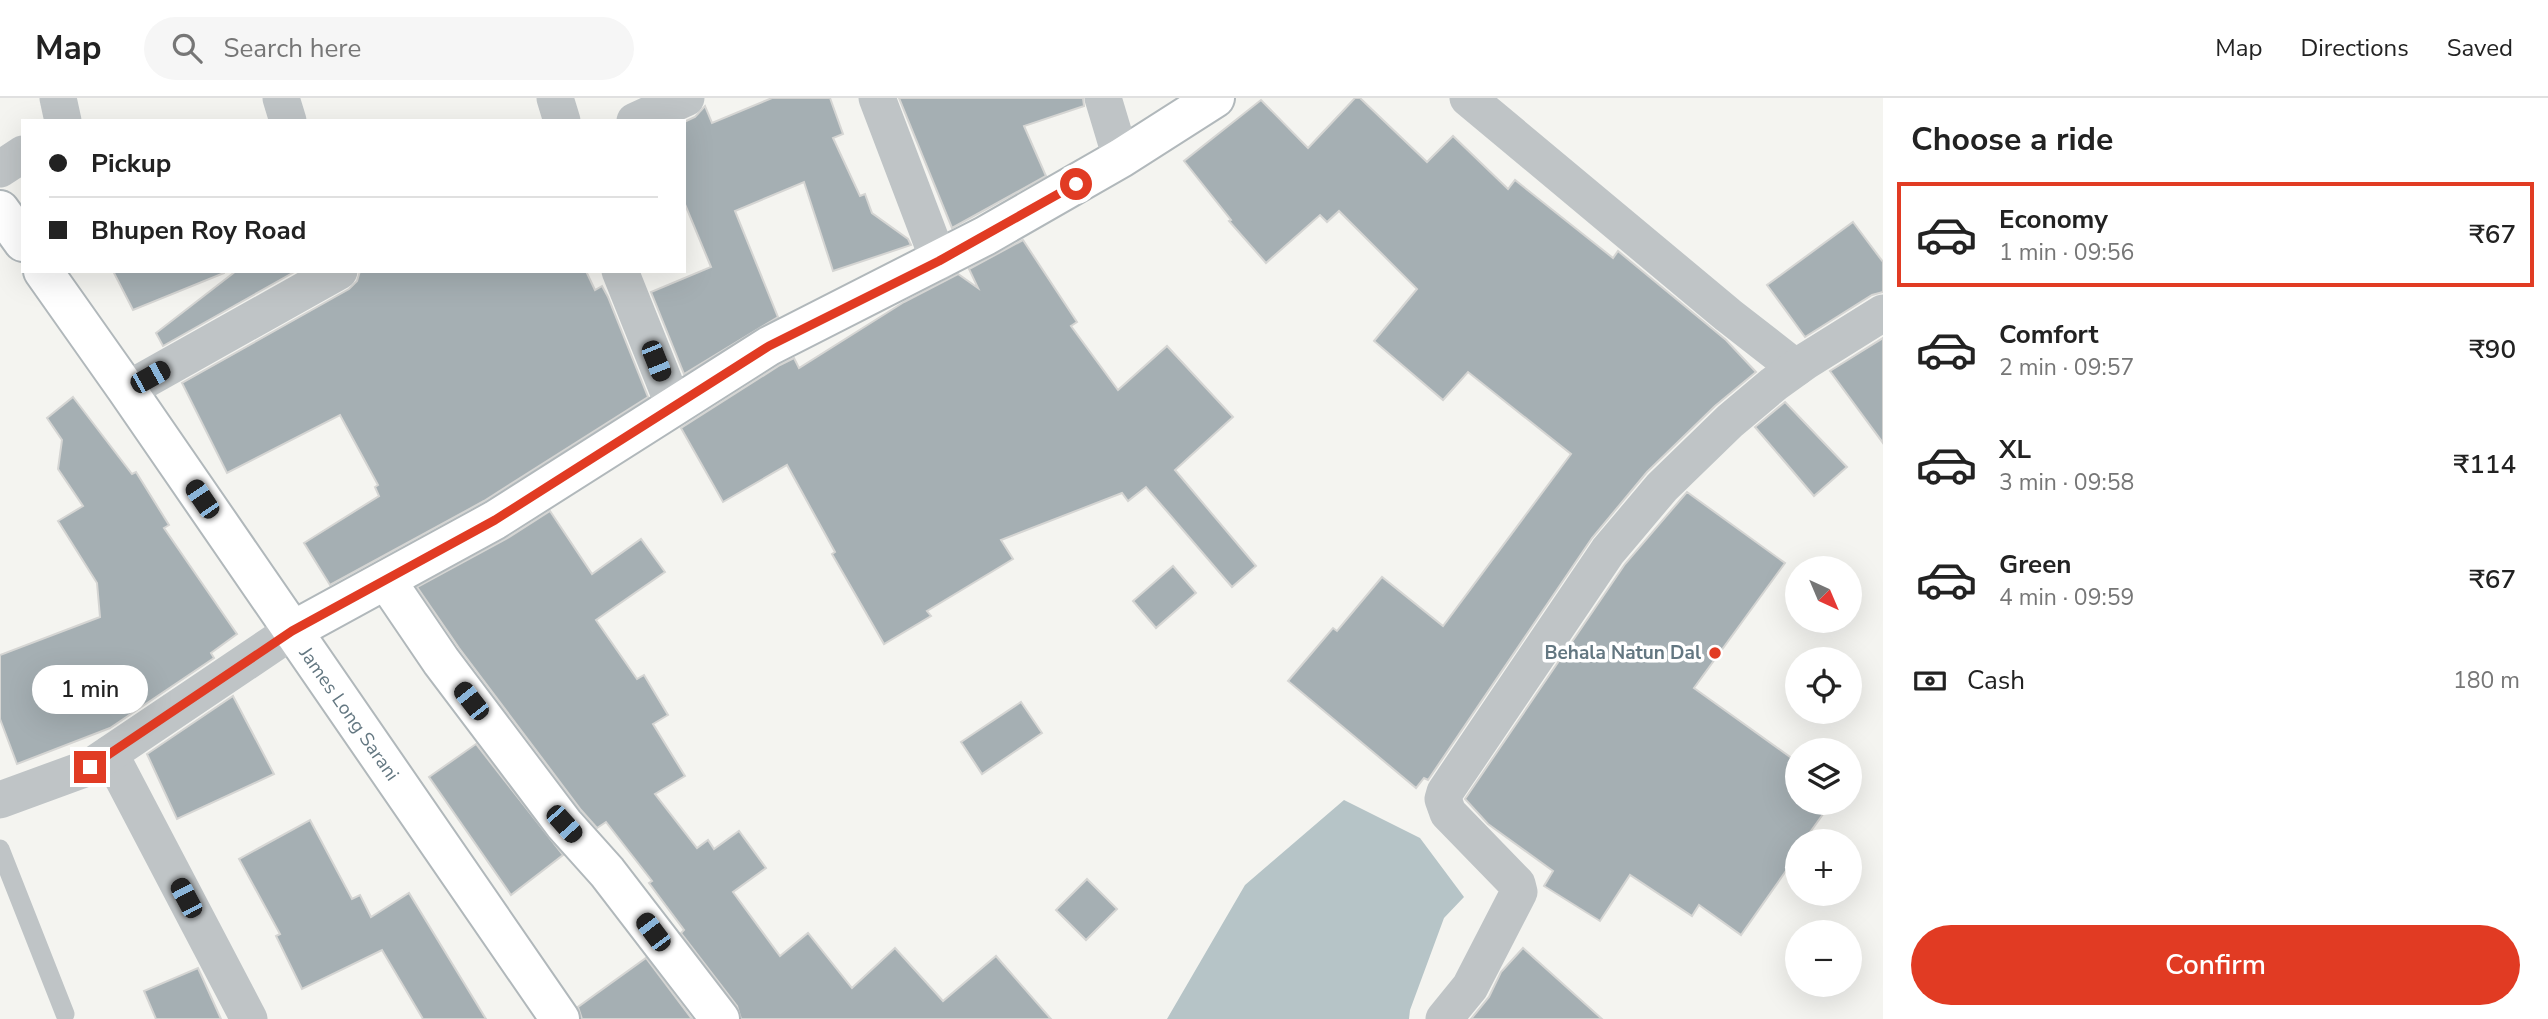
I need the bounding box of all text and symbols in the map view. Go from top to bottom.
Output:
search box [144,17,634,80]
text: Map [35,26,102,71]
icon: search [168,29,206,67]
text: Search here [224,31,361,66]
text: Map [2215,32,2262,64]
text: Directions [2300,32,2409,64]
text: Saved [2447,32,2513,64]
text: Choose a ride [1911,118,2113,161]
text: Pickup [91,146,171,181]
route start [1060,168,1092,200]
text: Economy [1999,202,2108,237]
icon: car [1915,203,1978,266]
text: Bhupen Roy Road [91,213,306,248]
text: ₹67 [2469,217,2516,252]
text: 1 min · 09:56 [1999,237,2134,268]
text: Comfort [1999,317,2099,352]
icon: car [1915,318,1978,381]
text: ₹90 [2469,332,2516,367]
car [639,338,674,384]
text: 2 min · 09:57 [1999,352,2134,383]
car [127,358,174,396]
text: XL [1999,432,2031,467]
icon: car [1915,433,1978,496]
text: ₹114 [2454,447,2516,482]
text: 3 min · 09:58 [1999,467,2134,498]
car [182,476,223,522]
text: Green [1999,547,2072,582]
icon: car [1915,548,1978,611]
north arrow [1785,556,1862,634]
map controls [1785,556,1862,997]
text: ₹67 [2469,562,2516,597]
text: 4 min · 09:59 [1999,582,2134,613]
place label: Behala Natun Dal [1544,640,1701,666]
street label: James Long Sarani [292,641,405,786]
marker: Behala Natun Dal [1707,645,1723,661]
button: locate [1785,647,1862,724]
icon: cash [1911,662,1949,700]
text: Cash [1967,663,2025,698]
text: 180 m [2453,665,2520,696]
callout: 1 min [32,666,148,714]
text: 1 min [61,674,119,705]
car [450,678,493,724]
button: layers [1785,738,1862,815]
route end [74,751,106,783]
car [543,801,586,847]
button: + [1785,829,1862,906]
car [167,875,206,921]
car [632,909,675,955]
button: − [1785,920,1862,997]
button: Confirm [1911,925,2520,1005]

